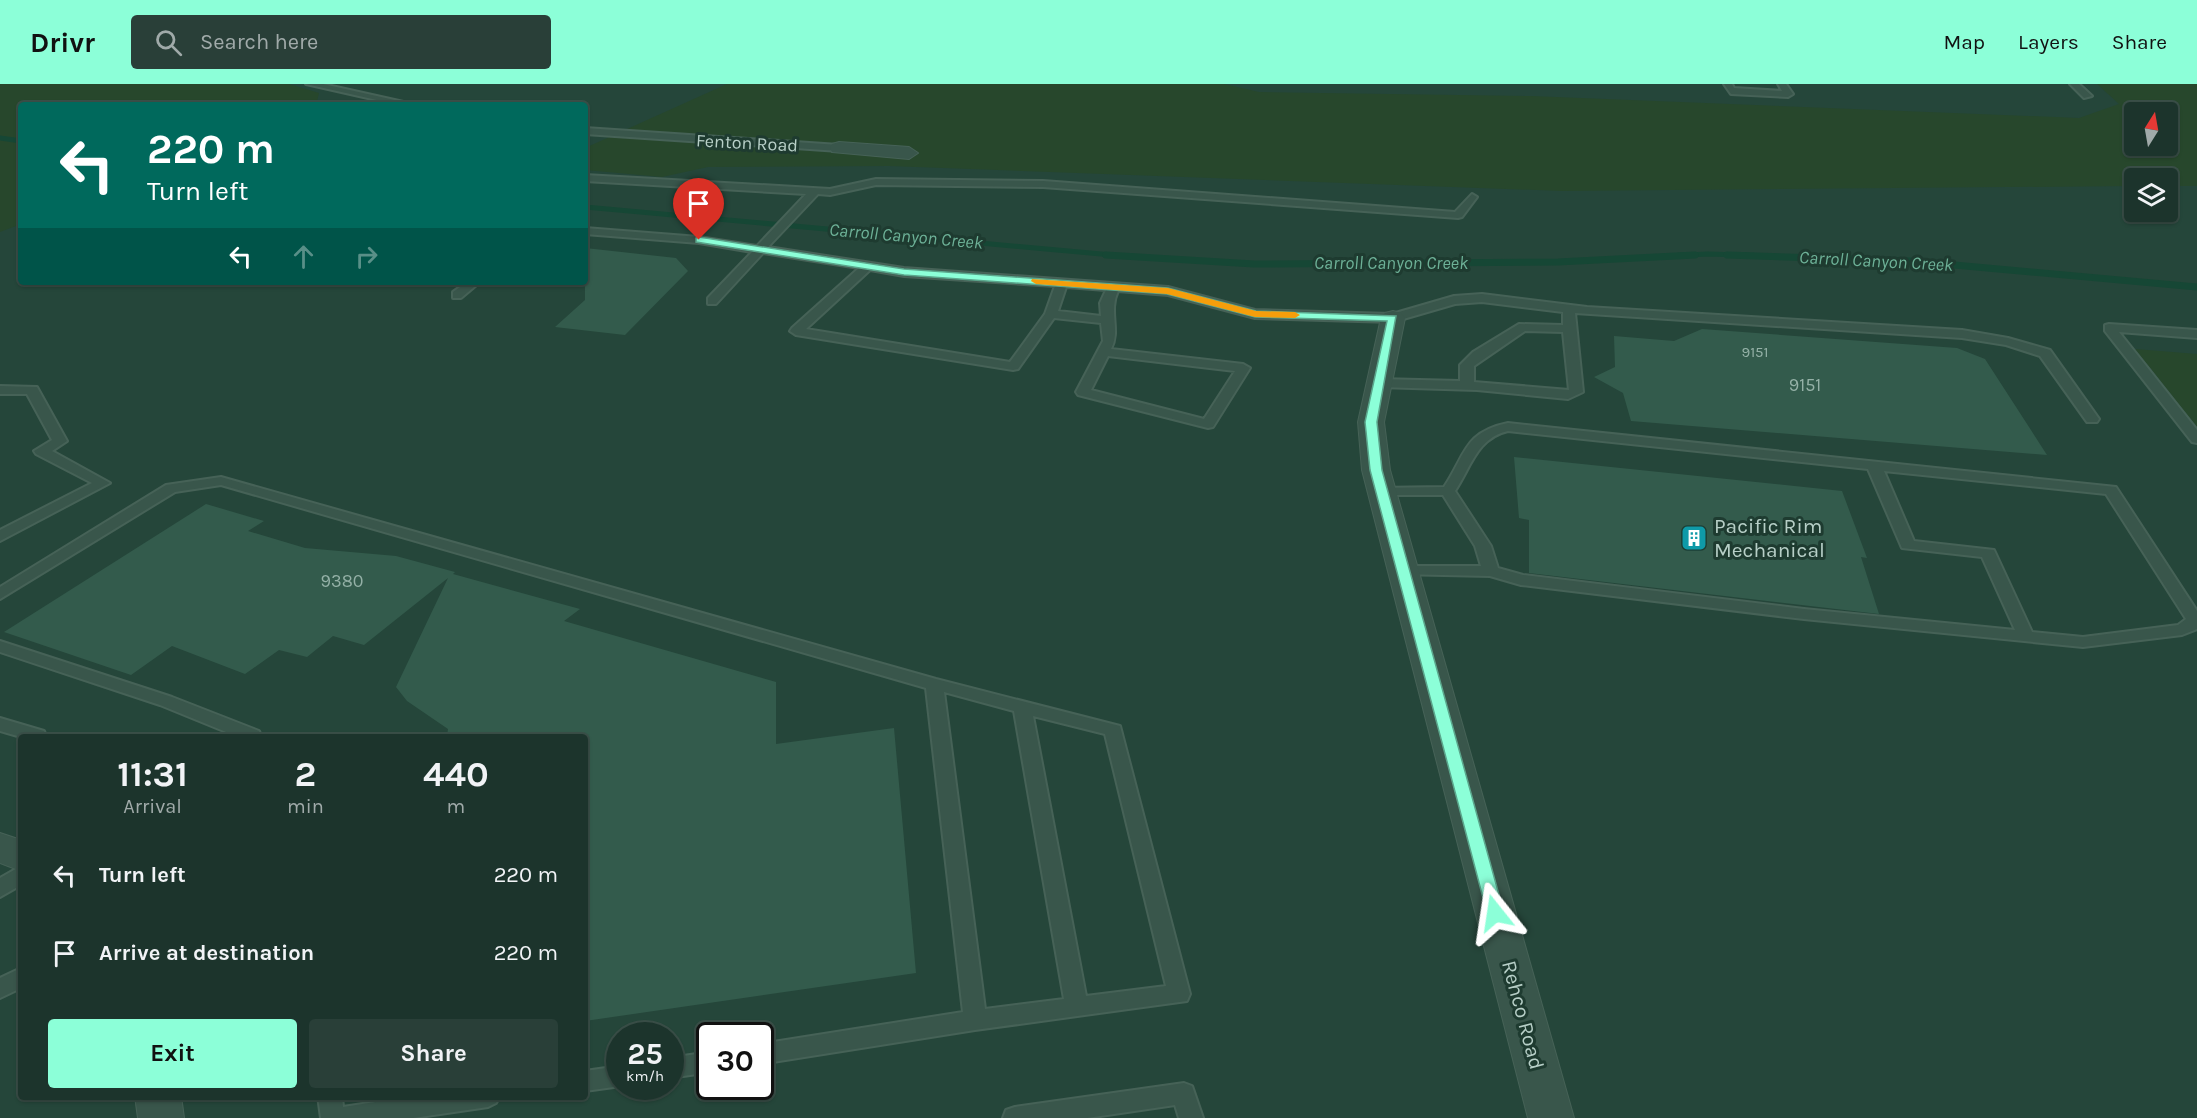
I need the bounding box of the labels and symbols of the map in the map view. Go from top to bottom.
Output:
north arrow [2124,102,2178,156]
street label: Fenton Road [695,129,799,157]
pin [673,178,724,240]
water label: Carroll Canyon Creek [828,218,985,254]
water label: Carroll Canyon Creek [1798,246,1954,276]
water label: Carroll Canyon Creek [1314,252,1469,274]
house number: 9151 [1741,343,1769,361]
house number: 9151 [1789,374,1821,396]
place label: Pacific Rim Mechanical [1714,514,1825,562]
building icon: Pacific Rim Mechanical [1679,523,1709,553]
house number: 9380 [321,570,363,592]
position arrow [1463,881,1527,945]
street label: Rehco Road [1497,958,1549,1072]
speed limit sign: 30 [696,1022,774,1100]

